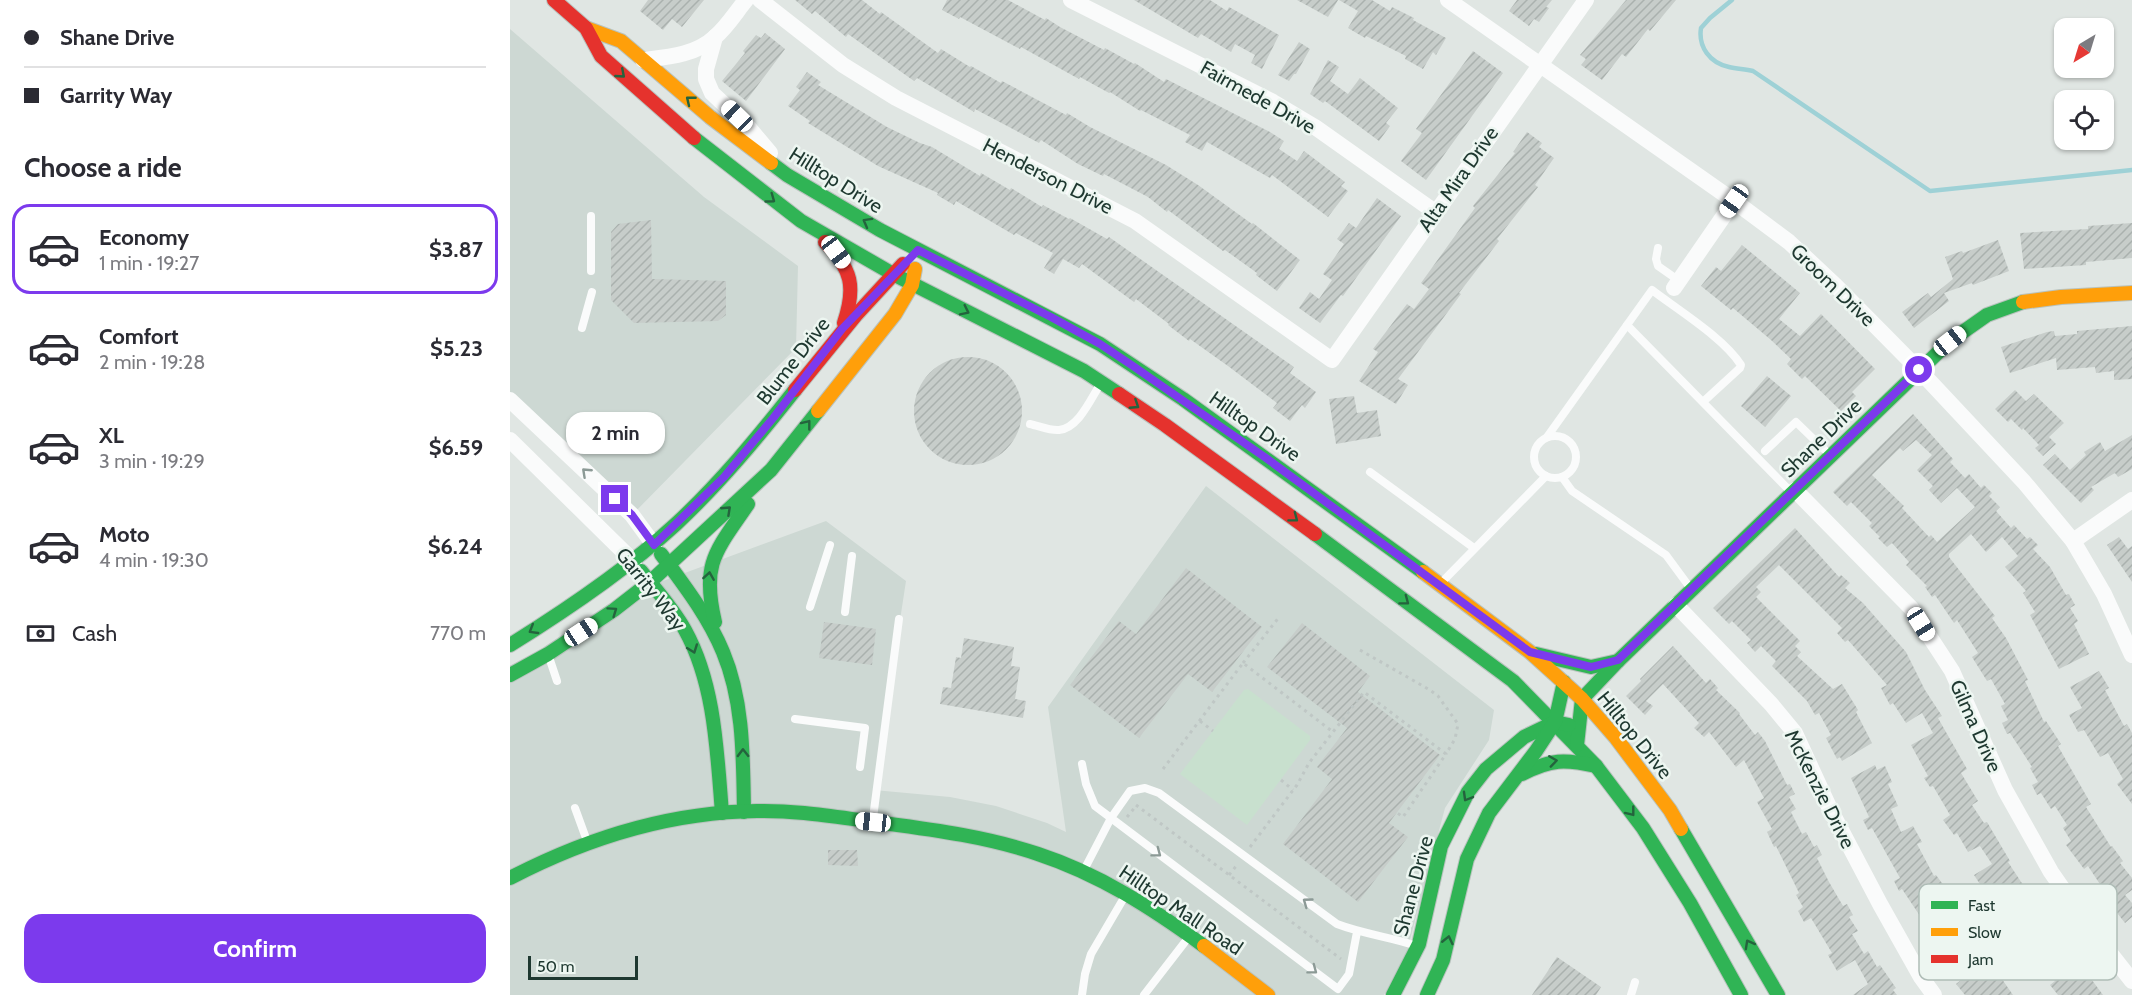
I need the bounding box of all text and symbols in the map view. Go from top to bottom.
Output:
north arrow [2054,18,2114,78]
map controls [2054,18,2114,150]
text: Shane Drive [60,24,174,51]
street label: Fairmede Drive [1196,55,1320,139]
one-way arrow [614,67,625,78]
text: Garrity Way [60,82,172,109]
button: locate [2054,90,2114,150]
one-way arrow [685,96,696,107]
car [718,97,756,135]
street label: Alta Mira Drive [1413,122,1503,236]
street label: Henderson Drive [979,133,1117,219]
street label: Hilltop Drive [785,142,887,218]
text: Choose a ride [24,151,182,184]
car [1716,181,1752,221]
one-way arrow [764,191,775,202]
one-way arrow [862,218,873,230]
icon: car [27,222,81,276]
text: Economy [99,224,189,251]
car [818,232,854,272]
text: $3.87 [429,236,483,263]
street label: Groom Drive [1786,239,1880,331]
text: 1 min · 19:27 [99,251,199,275]
one-way arrow [958,303,969,315]
street label: Blume Drive [751,313,835,409]
icon: car [27,321,81,375]
text: Comfort [99,323,178,350]
car [1930,323,1970,359]
text: $5.23 [430,335,483,362]
text: 2 min · 19:28 [99,350,205,374]
route start [1905,356,1932,383]
street label: Hilltop Drive [1205,386,1305,466]
street label: Shane Drive [1776,394,1866,482]
one-way arrow [1129,398,1139,410]
callout: 2 min [566,412,664,454]
icon: car [27,420,81,474]
one-way arrow [800,420,811,431]
text: 2 min [591,421,640,445]
text: XL [99,422,124,449]
text: $6.59 [429,434,483,461]
text: 3 min · 19:29 [99,449,205,473]
one-way arrow [582,468,592,479]
route end [601,485,628,512]
one-way arrow [720,507,731,518]
one-way arrow [1288,511,1299,522]
icon: car [27,519,81,573]
text: Moto [99,521,150,548]
text: $6.24 [428,533,483,560]
street label: Garrity Way [611,543,691,635]
text: 4 min · 19:30 [99,548,209,572]
one-way arrow [702,571,714,581]
one-way arrow [1398,594,1409,605]
car [1904,604,1938,644]
one-way arrow [606,607,617,618]
car [561,615,601,649]
icon: cash [24,617,57,650]
text: Cash [72,620,117,647]
text: 770 m [430,621,486,645]
one-way arrow [529,623,539,635]
one-way arrow [685,643,698,654]
street label: Gilma Drive [1945,676,2007,776]
street label: Hilltop Drive [1592,686,1678,784]
street label: McKenzie Drive [1780,726,1860,852]
one-way arrow [736,749,749,758]
one-way arrow [1549,755,1558,767]
one-way arrow [1462,791,1474,801]
one-way arrow [1624,805,1635,816]
car [854,811,892,833]
street label: Shane Drive [1388,833,1438,939]
one-way arrow [1151,846,1162,857]
street label: Hilltop Mall Road [1115,860,1247,960]
legend [1919,884,2117,980]
text: Fast [1968,896,1996,915]
one-way arrow [1303,899,1314,910]
button: Confirm [24,914,486,983]
text: Slow [1968,923,2002,942]
one-way arrow [1440,936,1453,946]
one-way arrow [1745,940,1756,950]
text: Jam [1967,950,1994,969]
scale bar [528,953,638,980]
text: 50 m [537,957,574,976]
one-way arrow [1307,963,1318,974]

